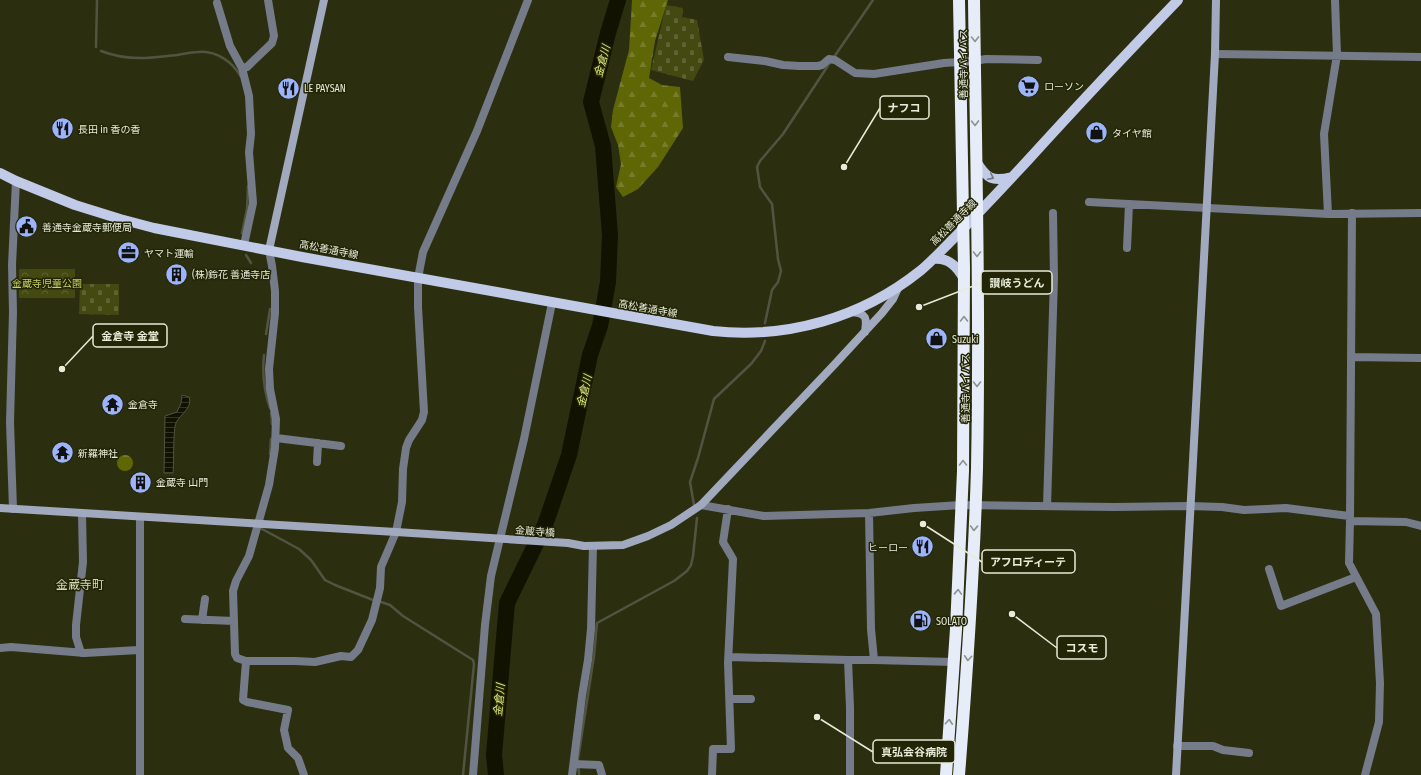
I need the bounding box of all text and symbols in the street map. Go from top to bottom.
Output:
street label: 善通寺バイパス [958,29,970,99]
one-way arrow [971,36,979,42]
water label: 金倉川 [592,43,613,79]
supermarket icon: ローソン [1015,73,1041,99]
restaurant icon: LE PAYSAN [275,75,301,101]
place label: ローソン [1044,81,1084,93]
place label: LE PAYSAN [304,83,346,95]
callout: ナフコ [880,96,929,119]
text: ナフコ [888,102,921,115]
restaurant icon: 長田 in 香の香 [50,116,76,142]
one-way arrow [971,120,979,126]
shop icon: タイヤ館 [1084,120,1110,146]
place label: 長田 in 香の香 [78,124,141,136]
place label: タイヤ館 [1112,128,1152,140]
one-way arrow [987,172,994,180]
street label: 高松善通寺線 [928,197,979,248]
public building icon: 善通寺金蔵寺郵便局 [14,214,40,240]
place label: 善通寺金蔵寺郵便局 [42,222,132,234]
street label: 高松善通寺線 [298,238,359,262]
office icon: ヤマト運輸 [115,240,141,266]
place label: ヤマト運輸 [144,248,194,260]
one-way arrow [973,251,981,257]
building icon: (株)鈴花 善通寺店 [164,261,190,287]
place label: (株)鈴花 善通寺店 [192,268,270,281]
callout: 讃岐うどん [981,271,1052,294]
text: 讃岐うどん [990,277,1045,290]
park label: 金蔵寺児童公園 [12,278,82,290]
street label: 高松善通寺線 [617,298,678,320]
one-way arrow [959,316,968,322]
callout: 金倉寺 金堂 [93,324,167,347]
shop icon: Suzuki [924,326,950,352]
text: 金倉寺 金堂 [101,330,159,343]
place label: Suzuki [952,334,978,346]
street label: 善通寺バイパス [960,353,972,423]
water label: 金倉川 [574,373,595,409]
one-way arrow [973,381,981,387]
temple icon: 金倉寺 [100,391,126,417]
place label: 金倉寺 [128,399,158,411]
temple icon: 新羅神社 [50,440,76,466]
place label: 新羅神社 [78,448,118,460]
one-way arrow [959,460,967,466]
building icon: 金蔵寺 山門 [127,469,153,495]
place label: 金蔵寺 山門 [156,477,208,489]
street label: 金蔵寺橋 [515,525,555,539]
one-way arrow [970,525,979,531]
restaurant icon: ヒーロー [910,534,936,560]
place label: ヒーロー [868,542,908,554]
callout: アフロディーテ [982,550,1075,573]
text: アフロディーテ [990,556,1066,569]
district label: 金蔵寺町 [56,578,104,592]
one-way arrow [953,589,962,595]
fuel station icon: SOLATO [907,608,933,634]
place label: SOLATO [936,616,967,628]
callout: コスモ [1057,636,1106,659]
text: コスモ [1066,642,1099,655]
one-way arrow [963,655,972,661]
water label: 金倉川 [492,682,507,717]
one-way arrow [945,719,954,725]
callout: 真弘会谷病院 [873,740,955,763]
text: 真弘会谷病院 [881,746,947,759]

